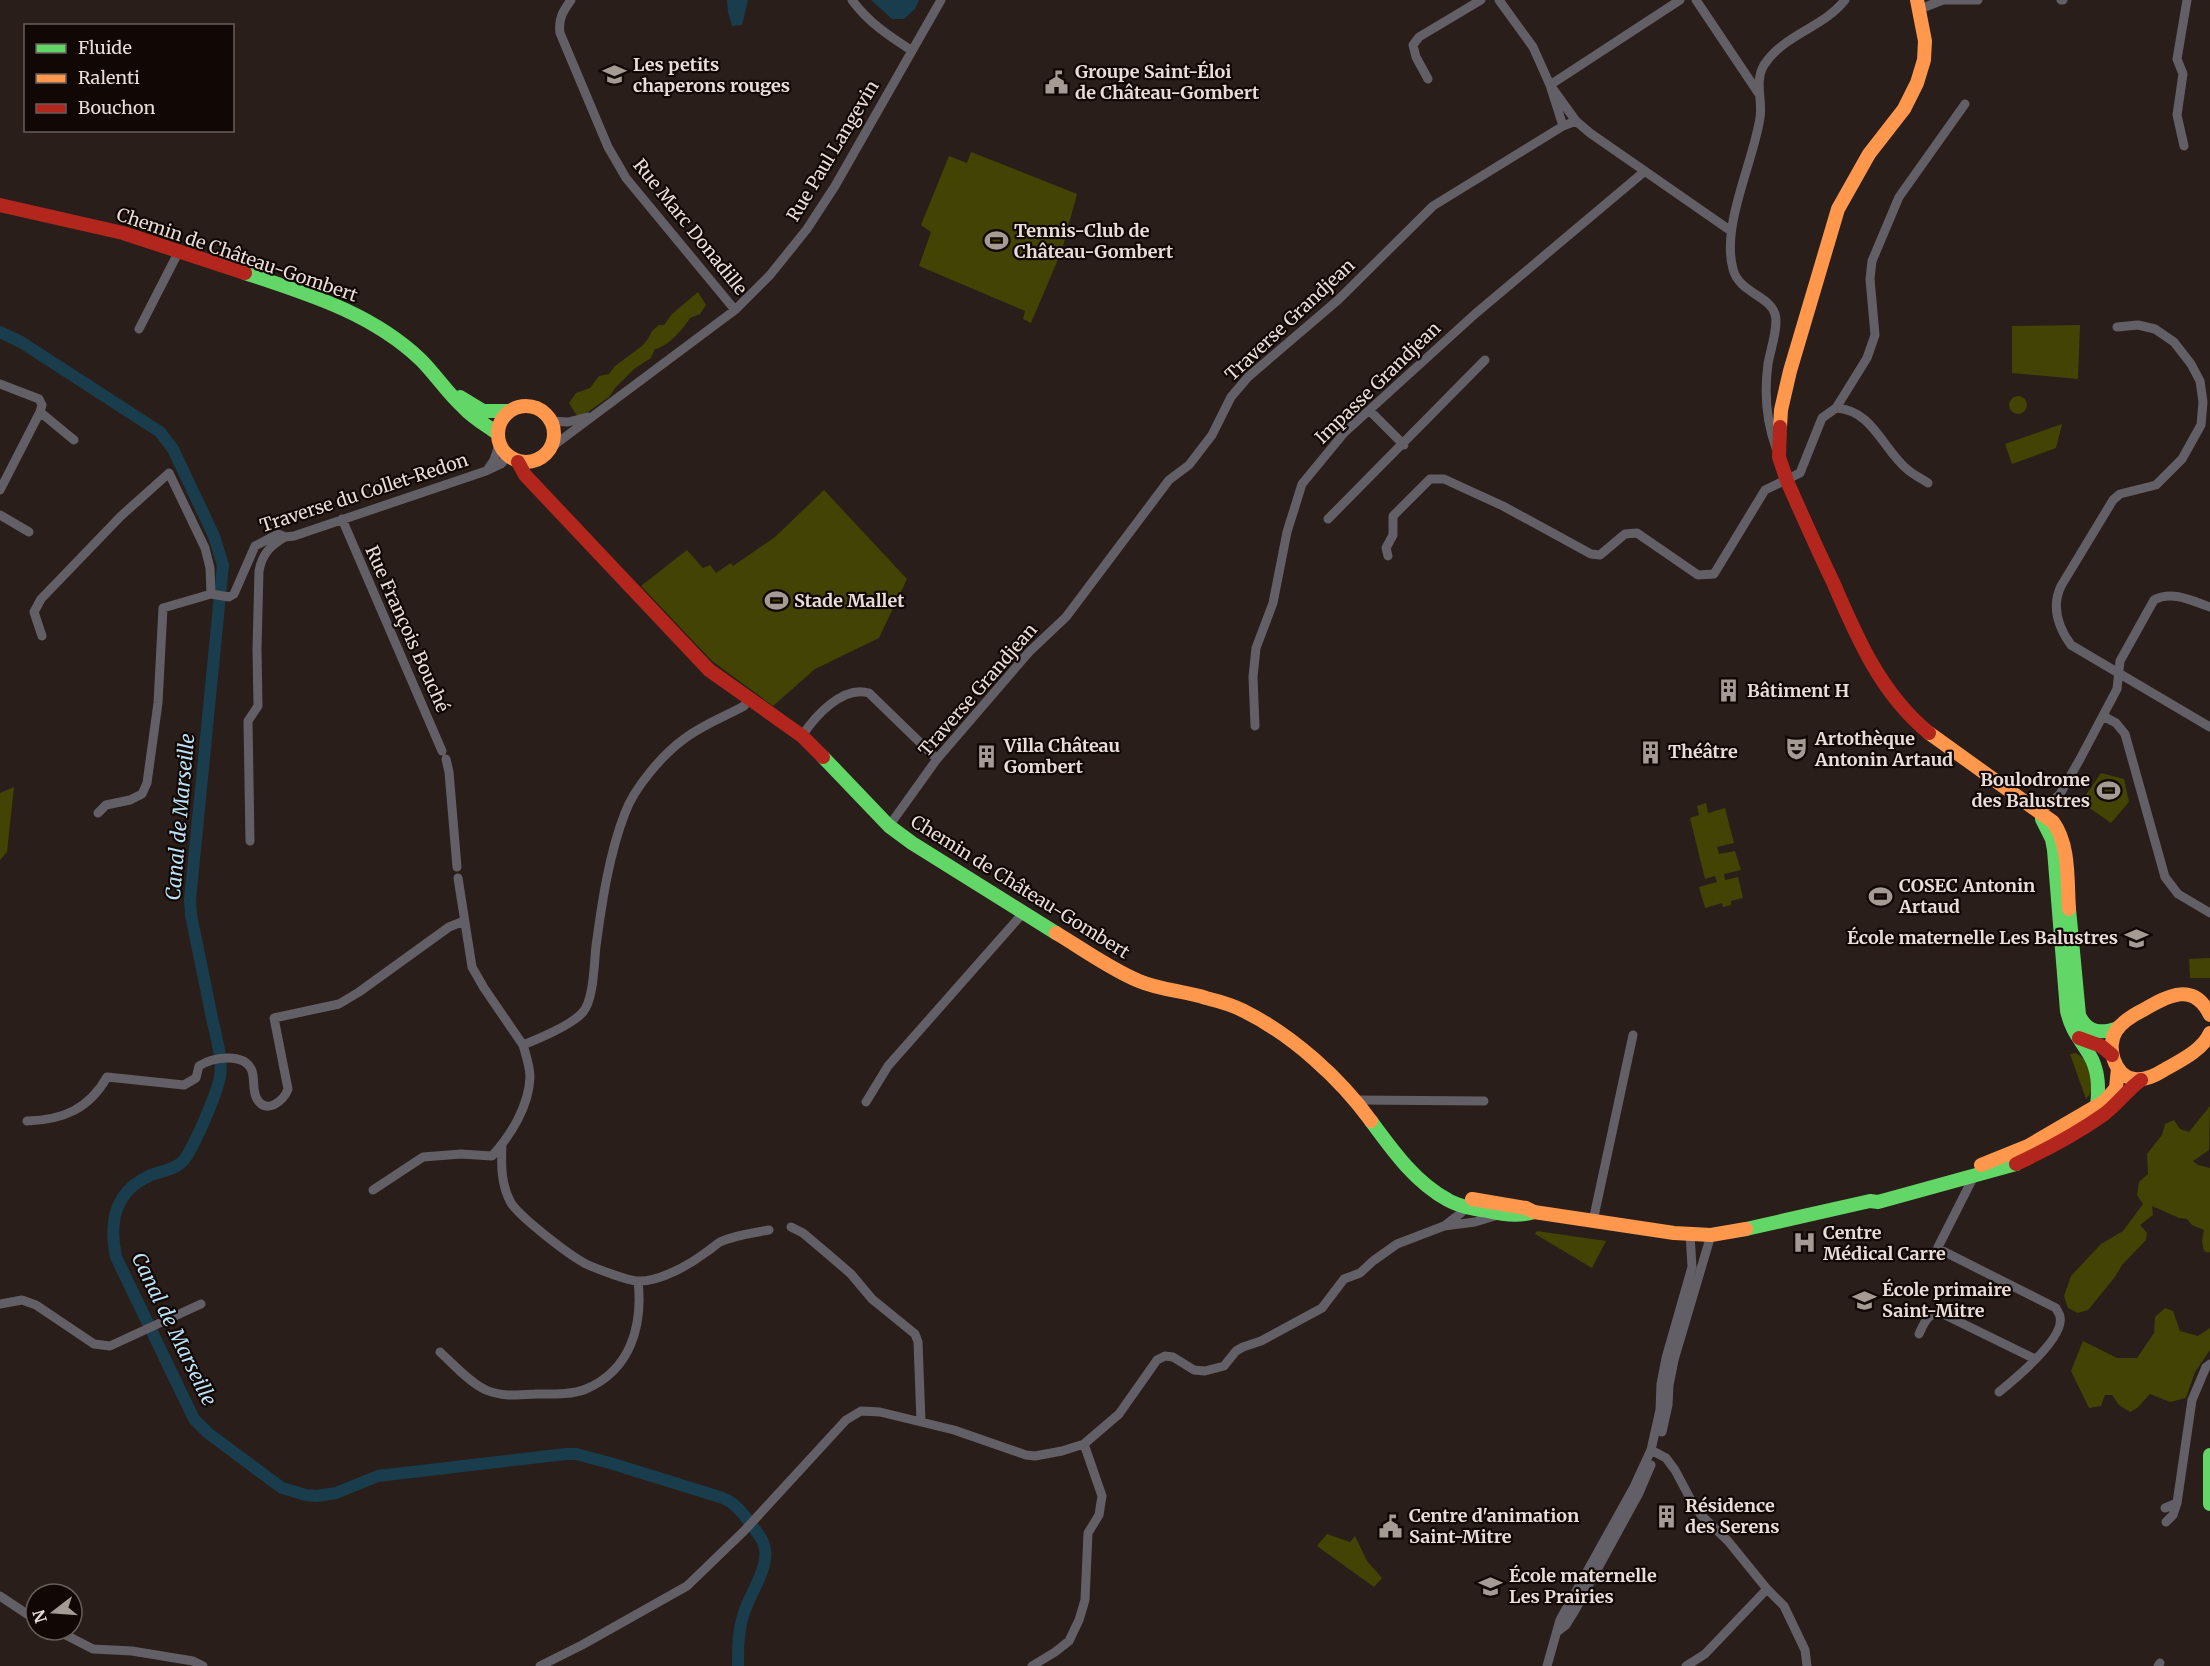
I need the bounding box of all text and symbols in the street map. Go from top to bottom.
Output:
legend [24,24,234,132]
text: Fluide [78,36,132,59]
place label: Les petits chaperons rouges [633,53,790,97]
place label: Groupe Saint-Éloi de Château-Gombert [1075,60,1260,104]
school or university icon: Les petits chaperons rouges [602,62,628,88]
text: Ralenti [78,66,140,89]
public building icon: Groupe Saint-Éloi de Château-Gombert [1044,69,1070,95]
street label: Rue Paul Langevin [781,76,884,225]
text: Bouchon [78,96,155,119]
street label: Rue Marc Donadille [628,154,752,300]
street label: Chemin de Château-Gombert [114,202,361,307]
place label: Tennis-Club de Château-Gombert [1014,219,1174,263]
sports icon: Tennis-Club de Château-Gombert [983,228,1009,254]
street label: Traverse Grandjean [1220,254,1359,386]
street label: Impasse Grandjean [1310,317,1445,448]
street label: Traverse du Collet-Redon [257,448,471,537]
street label: Rue François Bouché [360,542,455,716]
sports icon: Stade Mallet [763,588,789,614]
place label: Stade Mallet [794,589,905,612]
street label: Traverse Grandjean [913,618,1042,761]
building icon: Bâtiment H [1716,678,1742,704]
place label: Bâtiment H [1747,679,1850,702]
place label: Artothèque Antonin Artaud [1814,727,1953,771]
water label: Canal de Marseille [160,732,199,901]
place label: Villa Château Gombert [1003,734,1120,778]
theatre icon: Artothèque Antonin Artaud [1784,736,1810,762]
building icon: Théâtre [1637,739,1663,765]
place label: Théâtre [1668,740,1738,763]
building icon: Villa Château Gombert [973,743,999,769]
place label: Boulodrome des Balustres [1972,768,2090,812]
sports icon: Boulodrome des Balustres [2095,777,2121,803]
street label: Chemin de Château-Gombert [907,810,1134,964]
place label: COSEC Antonin Artaud [1898,874,2035,918]
sports icon: COSEC Antonin Artaud [1868,883,1894,909]
school or university icon: École maternelle Les Balustres [2123,925,2149,951]
place label: École maternelle Les Balustres [1847,926,2118,949]
place label: Centre Médical Carre [1823,1221,1946,1265]
hospital icon: Centre Médical Carre [1792,1230,1818,1256]
water label: Canal de Marseille [126,1248,222,1410]
place label: École primaire Saint-Mitre [1882,1278,2012,1322]
school or university icon: École primaire Saint-Mitre [1851,1287,1877,1313]
place label: Résidence des Serens [1685,1494,1780,1538]
building icon: Résidence des Serens [1654,1503,1680,1529]
place label: Centre d'animation Saint-Mitre [1409,1504,1579,1548]
public building icon: Centre d'animation Saint-Mitre [1378,1513,1404,1539]
place label: École maternelle Les Prairies [1509,1564,1657,1608]
school or university icon: École maternelle Les Prairies [1478,1573,1504,1599]
north arrow [24,1582,84,1642]
text: N [28,1607,51,1625]

